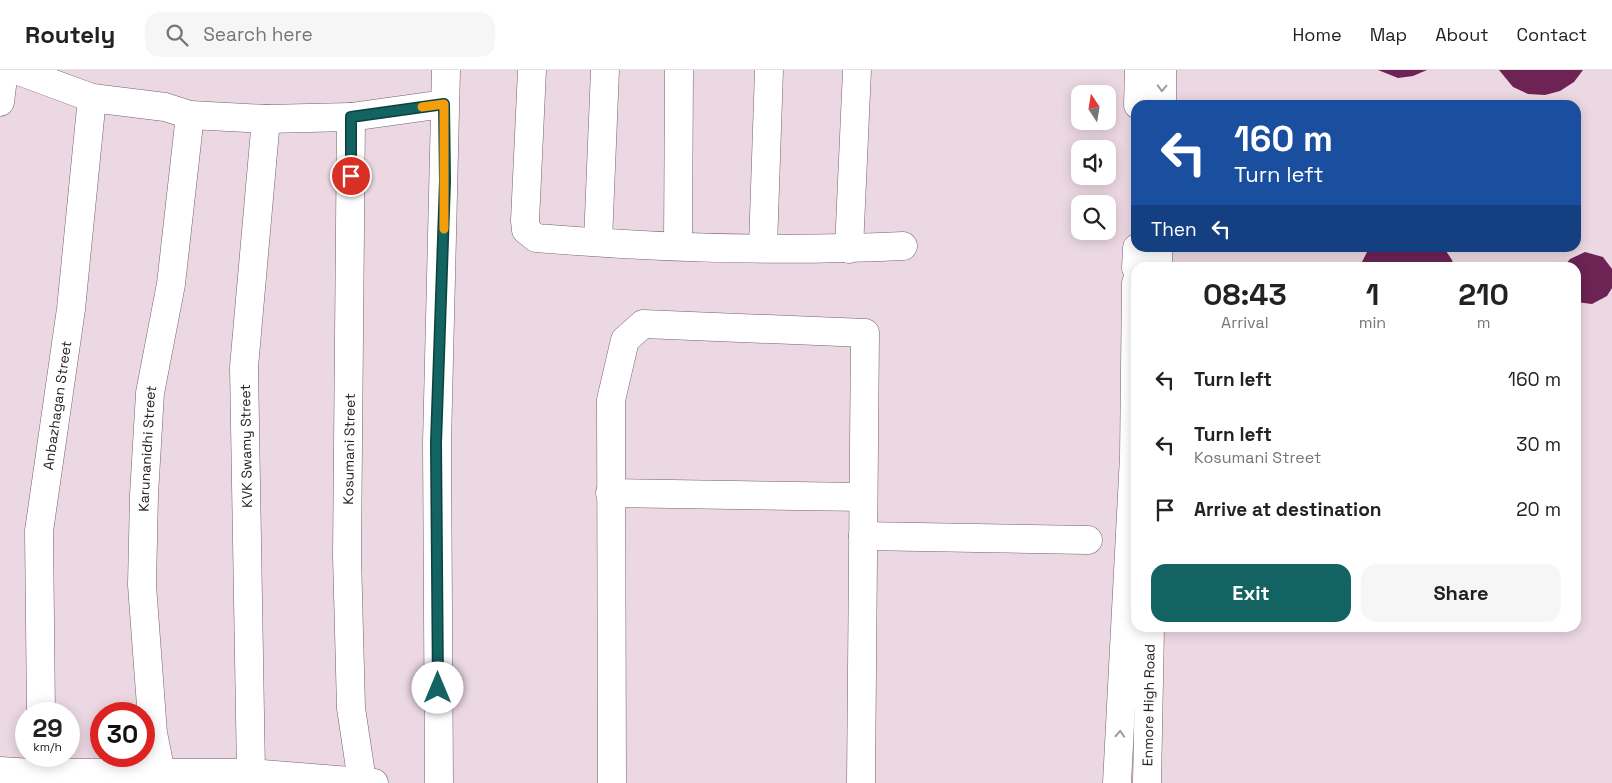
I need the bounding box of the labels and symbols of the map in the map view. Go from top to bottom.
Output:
one-way arrow [1157,84,1167,92]
north arrow [1071,85,1116,130]
pin [330,155,372,197]
street label: Anbazhagan Street [39,340,75,471]
street label: Karunanidhi Street [135,384,160,512]
street label: KVK Swamy Street [236,384,256,508]
street label: Kosumani Street [339,393,359,505]
street label: Enmore High Road [1138,644,1159,766]
position arrow [411,661,463,713]
speed limit sign: 30 [90,702,155,767]
one-way arrow [1114,730,1125,738]

